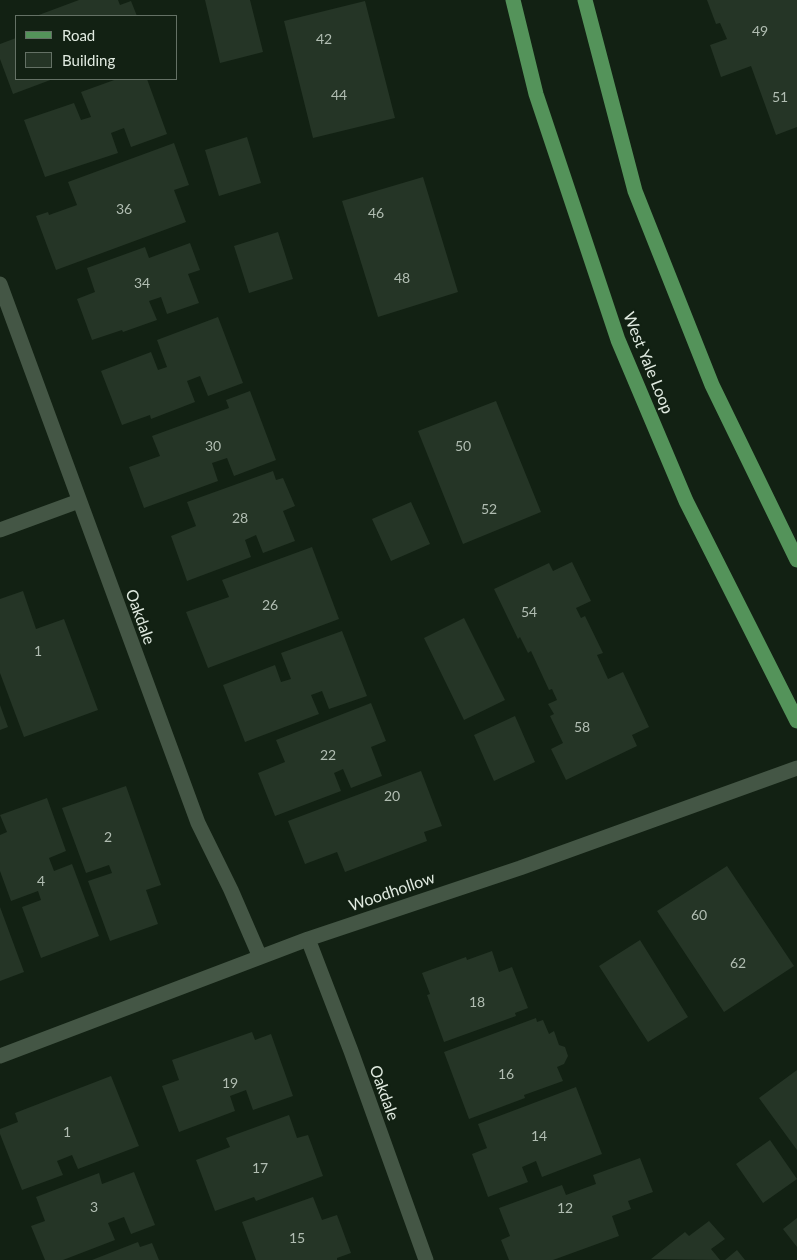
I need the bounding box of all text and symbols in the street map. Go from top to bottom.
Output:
legend [15,15,178,80]
house number: 49 [752,23,768,39]
text: Road [62,26,95,44]
house number: 42 [316,31,332,47]
text: Building [62,51,115,69]
house number: 44 [331,87,347,103]
house number: 51 [772,89,788,105]
house number: 36 [116,201,132,217]
house number: 46 [368,205,384,221]
house number: 48 [394,270,410,286]
house number: 34 [134,275,150,291]
street label: West Yale Loop [619,309,677,417]
house number: 30 [205,438,221,454]
house number: 50 [455,438,471,454]
house number: 52 [481,501,497,517]
house number: 28 [232,510,248,526]
street label: Oakdale [121,587,159,647]
house number: 26 [262,597,278,613]
house number: 54 [521,604,537,620]
house number: 1 [34,643,42,659]
house number: 58 [574,719,590,735]
house number: 22 [320,747,336,763]
house number: 20 [384,788,400,804]
house number: 2 [104,829,112,845]
street label: Woodhollow [346,868,438,916]
house number: 4 [37,873,45,889]
house number: 60 [691,907,707,923]
house number: 62 [730,955,746,971]
house number: 18 [469,994,485,1010]
street label: Oakdale [365,1063,403,1123]
house number: 16 [498,1066,514,1082]
house number: 19 [222,1075,238,1091]
house number: 1 [63,1124,71,1140]
house number: 14 [531,1128,547,1144]
house number: 17 [252,1160,268,1176]
house number: 3 [90,1199,98,1215]
house number: 12 [557,1200,573,1216]
house number: 15 [289,1230,305,1246]

